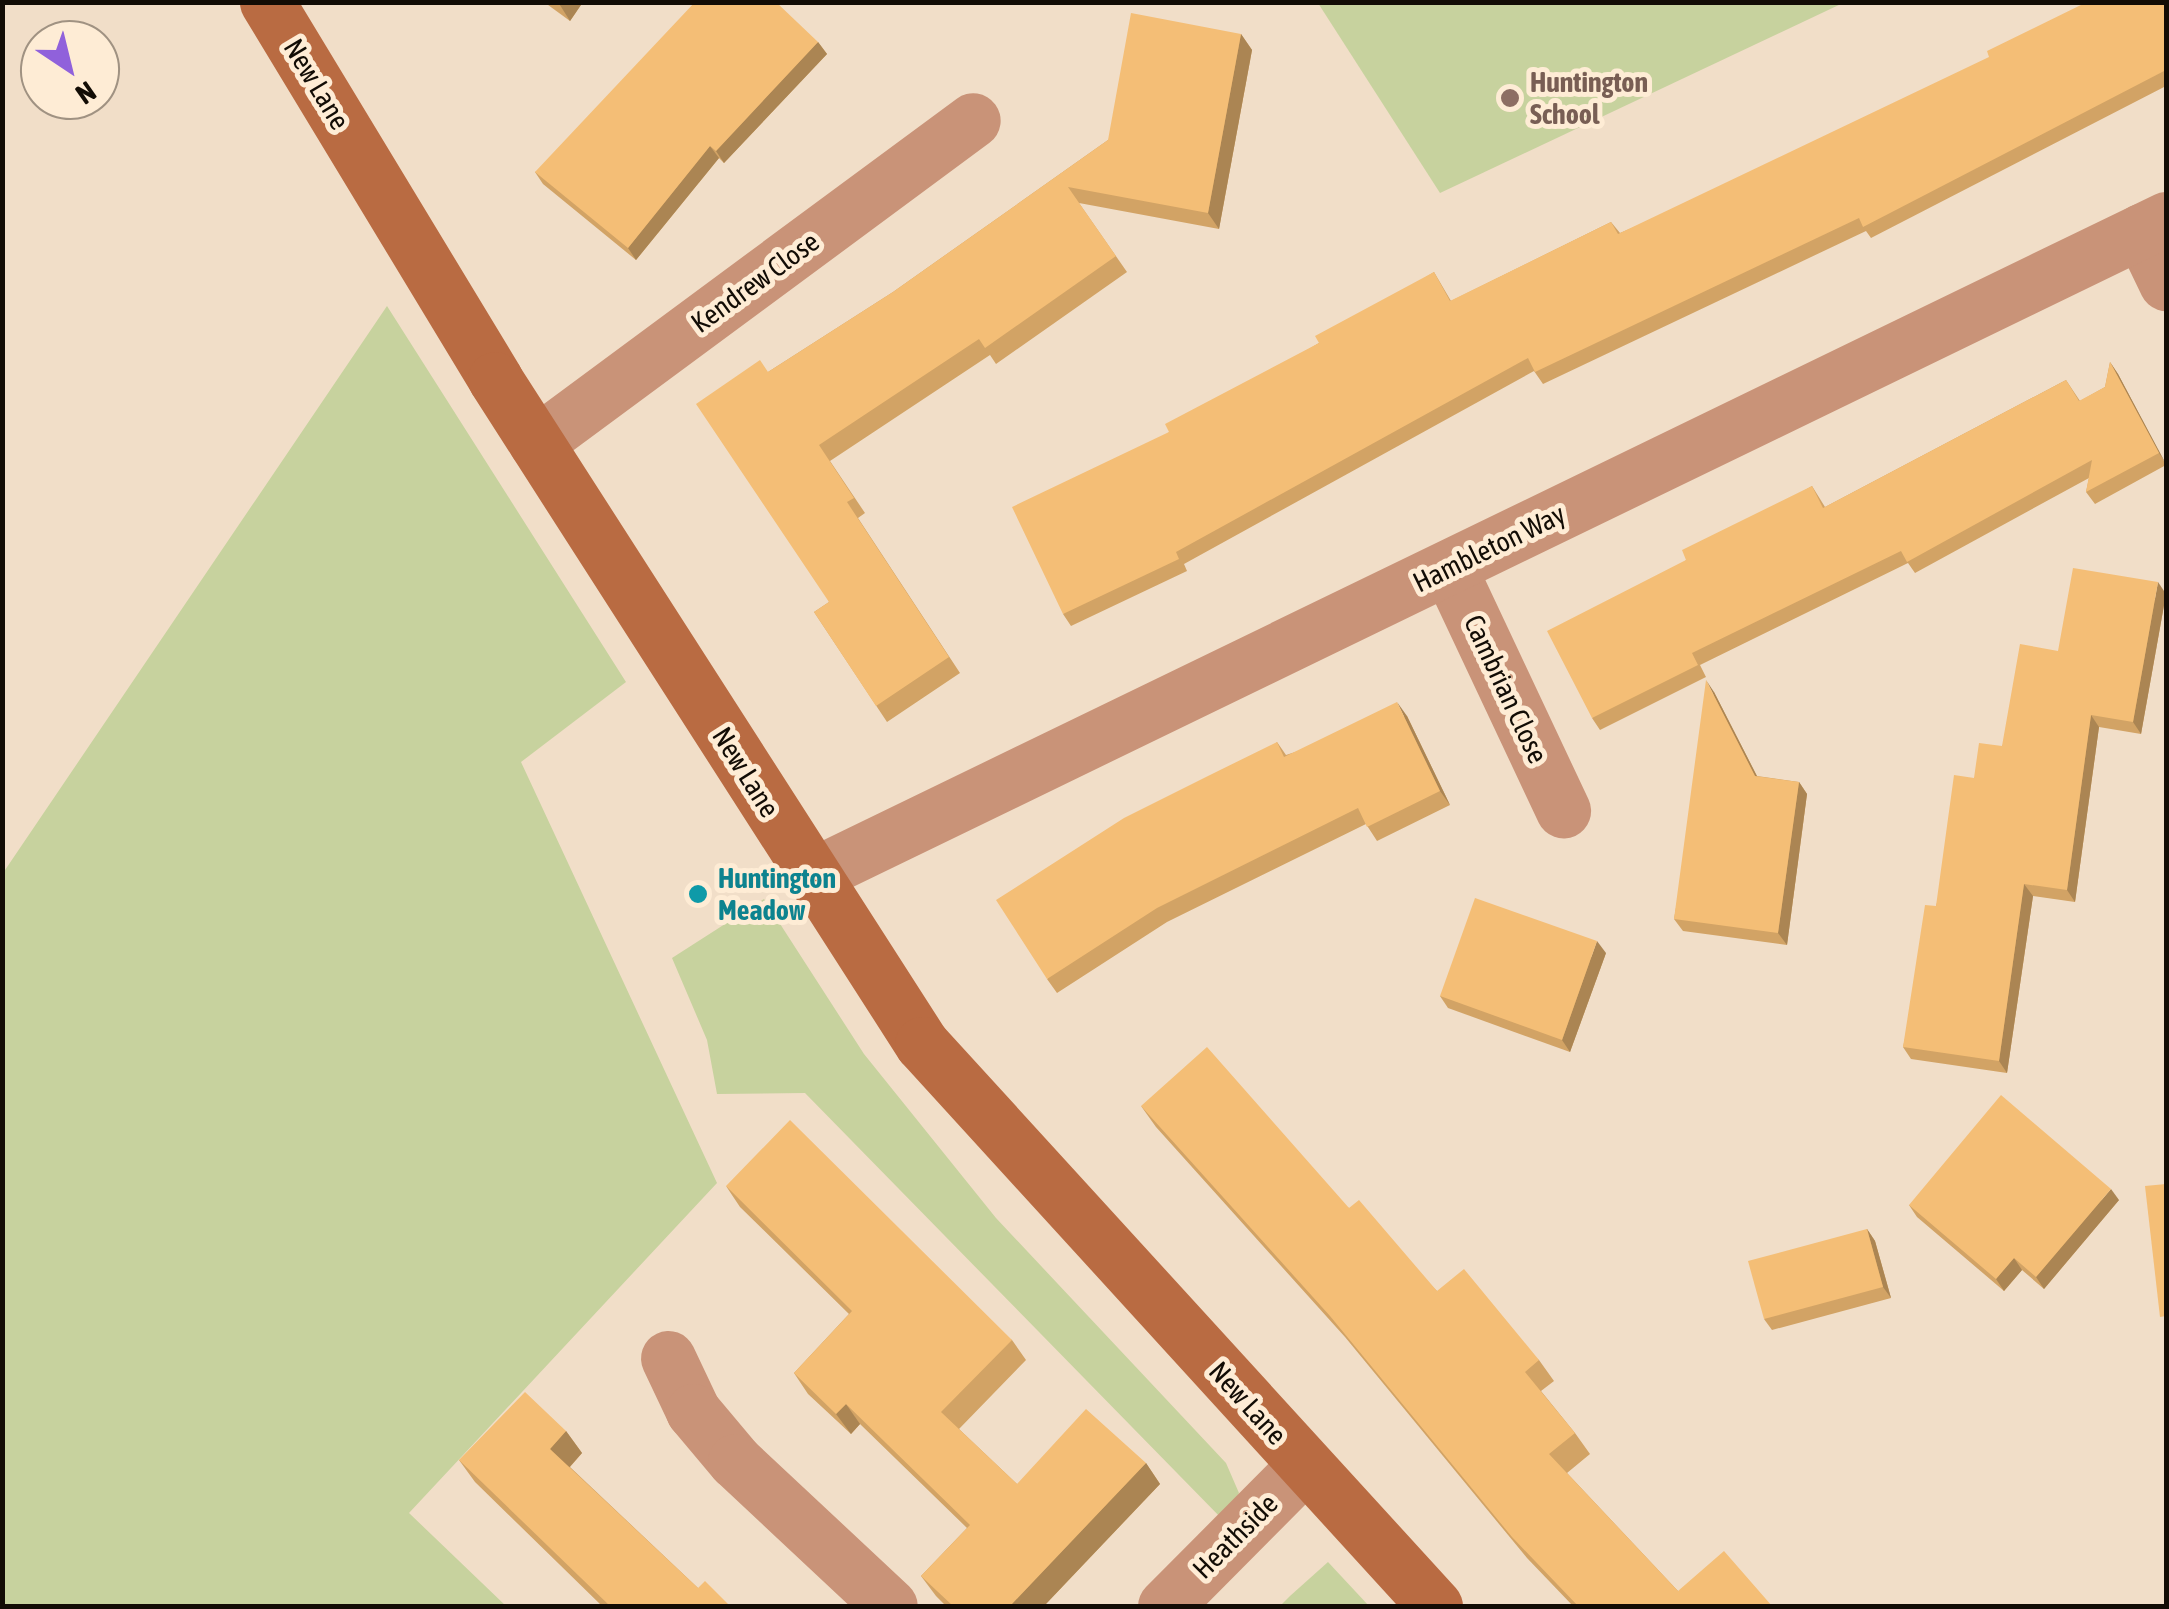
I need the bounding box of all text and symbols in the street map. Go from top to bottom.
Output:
north arrow [20,20,120,120]
street label: New Lane [277,33,357,135]
place label: Huntington School [1530,65,1648,131]
text: N [70,75,102,111]
marker: Huntington School [1499,87,1521,109]
street label: Kendrew Close [685,224,825,340]
street label: Hambleton Way [1408,497,1570,599]
street label: Cambrian Close [1457,610,1555,768]
street label: New Lane [705,721,787,823]
place label: Huntington Meadow [718,861,836,927]
marker: Huntington Meadow [687,883,709,905]
street label: New Lane [1202,1355,1294,1451]
street label: Heathside [1186,1487,1284,1585]

